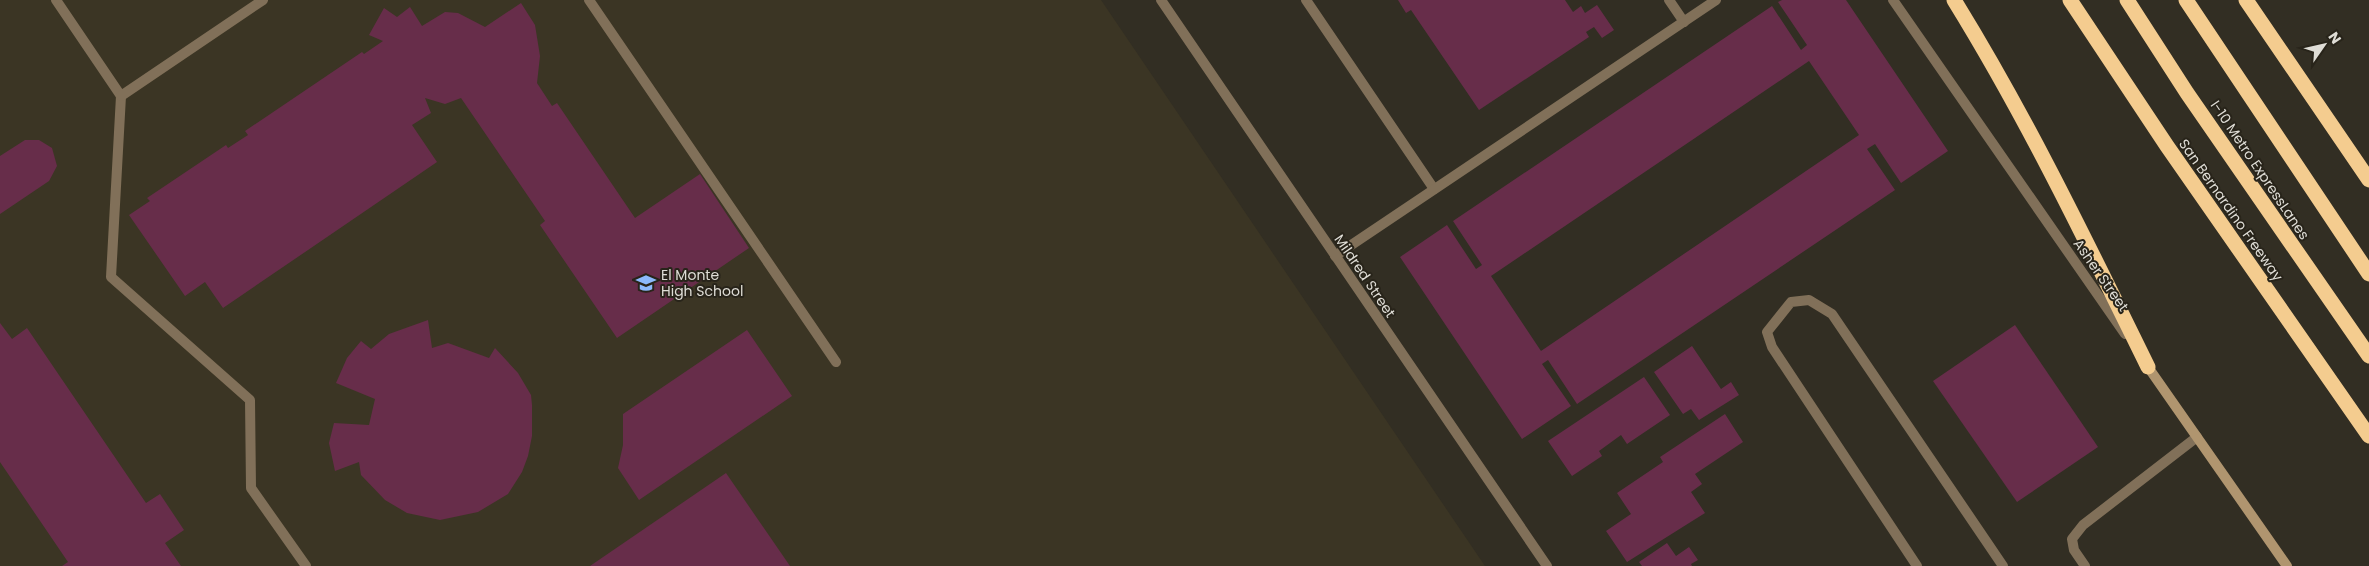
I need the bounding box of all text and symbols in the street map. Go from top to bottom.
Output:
north arrow [2299,20,2349,70]
text: N [2324,28,2346,48]
street label: I-10 Metro ExpressLanes [2206,96,2314,244]
street label: San Bernardino Freeway [2174,135,2288,285]
street label: Mildred Street [1330,230,1400,322]
street label: Asher Street [2069,235,2133,315]
place label: El Monte High School [661,265,743,301]
school or university icon: El Monte High School [635,272,657,294]

